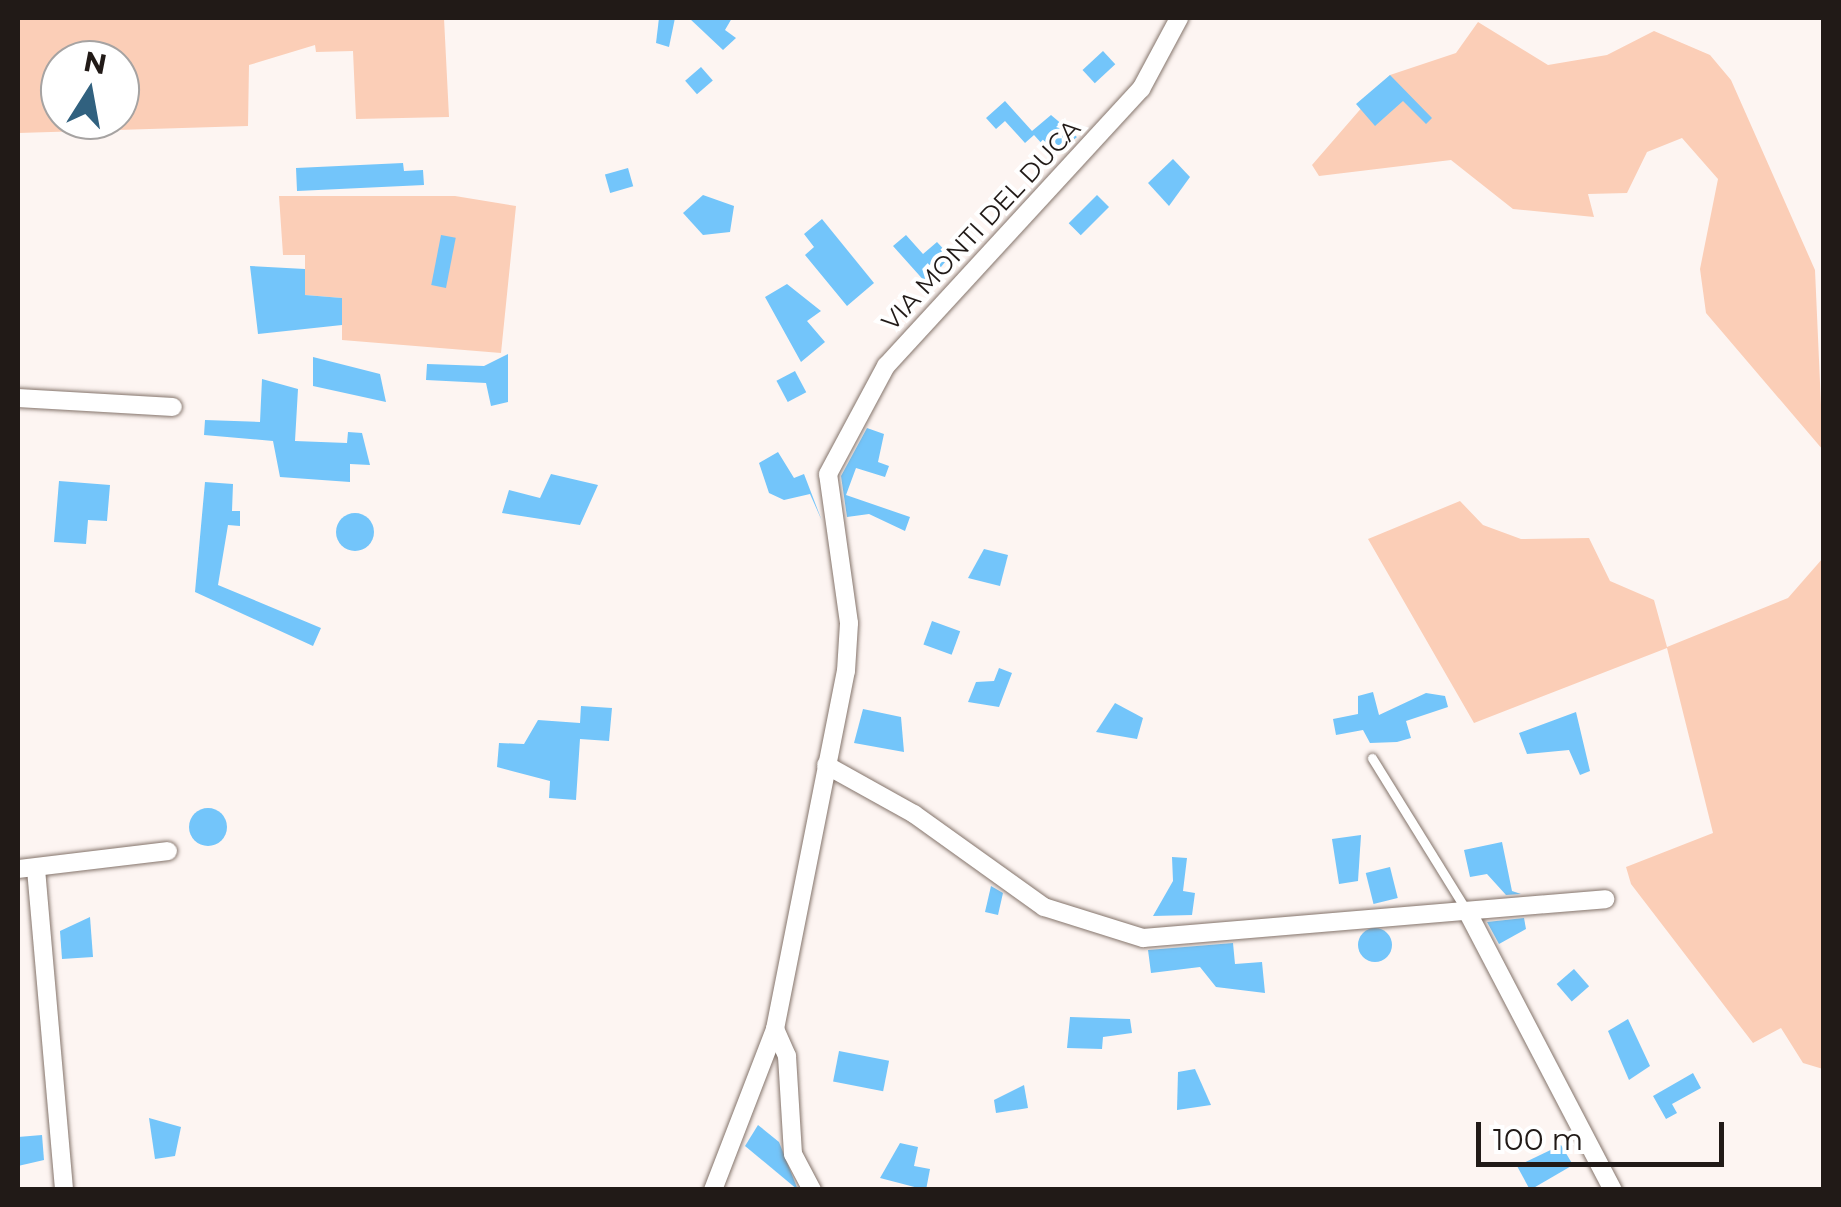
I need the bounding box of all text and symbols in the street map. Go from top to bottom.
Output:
north arrow [40,40,140,140]
text: N [81,44,110,81]
street label: VIA MONTI DEL DUCA [876,113,1086,337]
scale bar [1481,1102,1728,1164]
text: 100 m [1493,1121,1583,1158]

